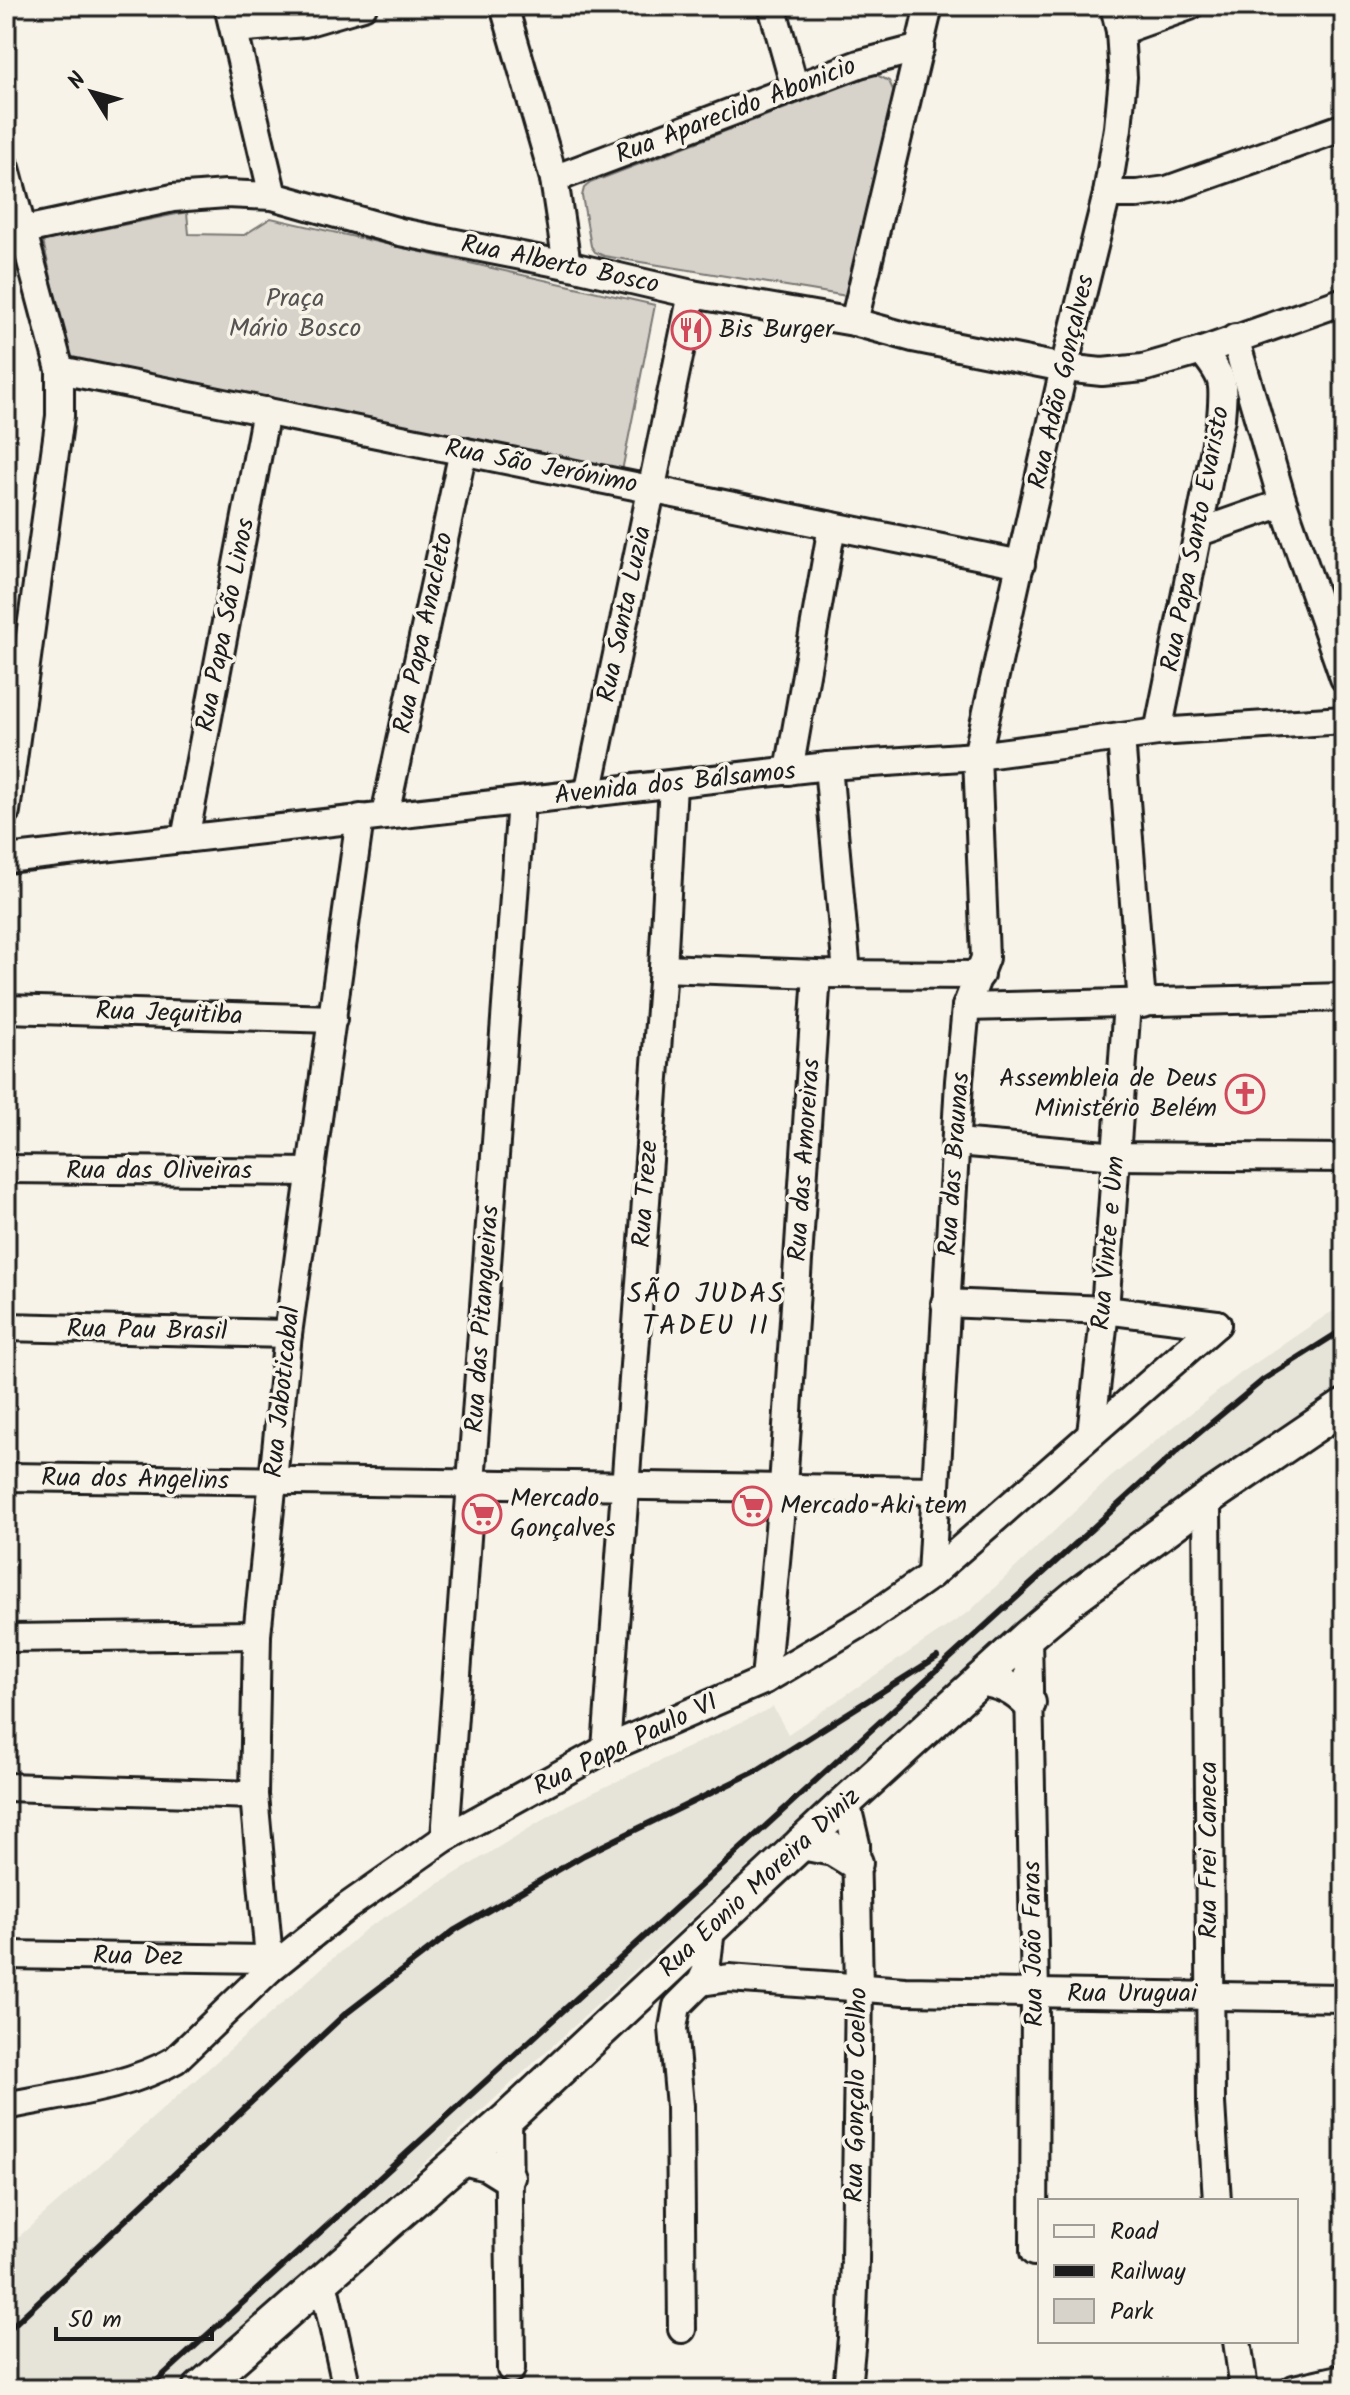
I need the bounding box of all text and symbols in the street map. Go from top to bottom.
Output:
street label: Rua Aparecido Abonicio [610,46,862,176]
north arrow [52,52,132,132]
text: N [60,65,96,98]
street label: Rua Alberto Bosco [457,224,663,306]
street label: Rua Adão Gonçalves [1017,271,1107,493]
park label: Praça Mário Bosco [229,278,361,350]
restaurant icon: Bis Burger [670,309,712,351]
place label: Bis Burger [719,309,835,351]
street label: Rua Papa Santo Evaristo [1150,403,1242,675]
street label: Rua São Jerónimo [441,428,641,506]
street label: Rua Papa São Linos [185,514,267,736]
street label: Rua Santa Luzia [586,522,664,706]
street label: Rua Papa Anacleto [382,528,466,738]
street label: Avenida dos Bálsamos [552,750,798,818]
street label: Rua Jequitiba [95,990,243,1038]
street label: Rua das Amoreiras [777,1057,833,1263]
place label: Assembleia de Deus Ministério Belém [999,1058,1217,1130]
street label: Rua das Braunas [928,1071,982,1257]
church icon: Assembleia de Deus Ministério Belém [1224,1073,1266,1115]
street label: Rua Treze [621,1139,671,1249]
street label: Rua das Oliveiras [66,1150,252,1192]
street label: Rua Vinte e Um [1080,1154,1138,1332]
street label: Rua das Pitangueiras [454,1204,512,1434]
district label: SÃO JUDAS TADEU II [627,1272,785,1349]
street label: Rua Jaboticabal [253,1304,313,1480]
street label: Rua Pau Brasil [66,1309,228,1353]
street label: Rua dos Angelins [41,1457,229,1503]
place label: Mercado Gonçalves [510,1478,615,1550]
supermarket icon: Mercado Aki tem [731,1485,773,1527]
place label: Mercado Aki tem [780,1485,967,1527]
supermarket icon: Mercado Gonçalves [461,1493,503,1535]
street label: Rua Papa Paulo VI [526,1682,726,1808]
street label: Rua Frei Caneca [1188,1761,1230,1939]
street label: Rua Eonio Moreira Diniz [649,1778,871,1988]
street label: Rua João Faras [1012,1860,1056,2028]
street label: Rua Dez [93,1935,183,1979]
street label: Rua Uruguai [1067,1973,1199,2015]
street label: Rua Gonçalo Coelho [834,1987,880,2203]
legend [1038,2199,1298,2343]
text: Road [1110,2213,1159,2252]
text: Railway [1110,2253,1186,2292]
scale bar [56,2291,212,2341]
text: Park [1110,2293,1154,2332]
text: 50 m [68,2301,122,2340]

